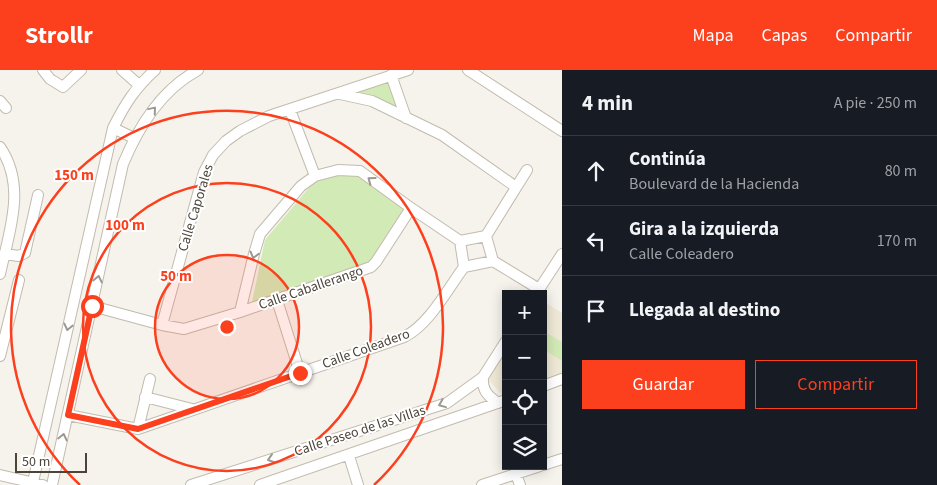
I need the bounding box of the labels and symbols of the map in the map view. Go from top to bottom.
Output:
one-way arrow [148,107,156,116]
street label: Calle Caporales [173,162,219,254]
text: 150 m [54,165,94,186]
one-way arrow [368,177,377,186]
text: 100 m [105,215,145,236]
one-way arrow [249,251,260,260]
street label: Calle Caballerango [256,261,366,315]
text: 50 m [160,266,192,287]
one-way arrow [92,274,103,283]
route start [81,295,104,318]
centre of rings [218,318,236,336]
one-way arrow [63,323,74,332]
street label: Calle Coleadero [319,324,413,374]
route end [289,362,312,385]
one-way arrow [438,398,447,408]
street label: Calle Paseo de las Villas [292,400,428,462]
one-way arrow [57,433,68,442]
scale bar [15,450,88,473]
one-way arrow [267,454,276,464]

